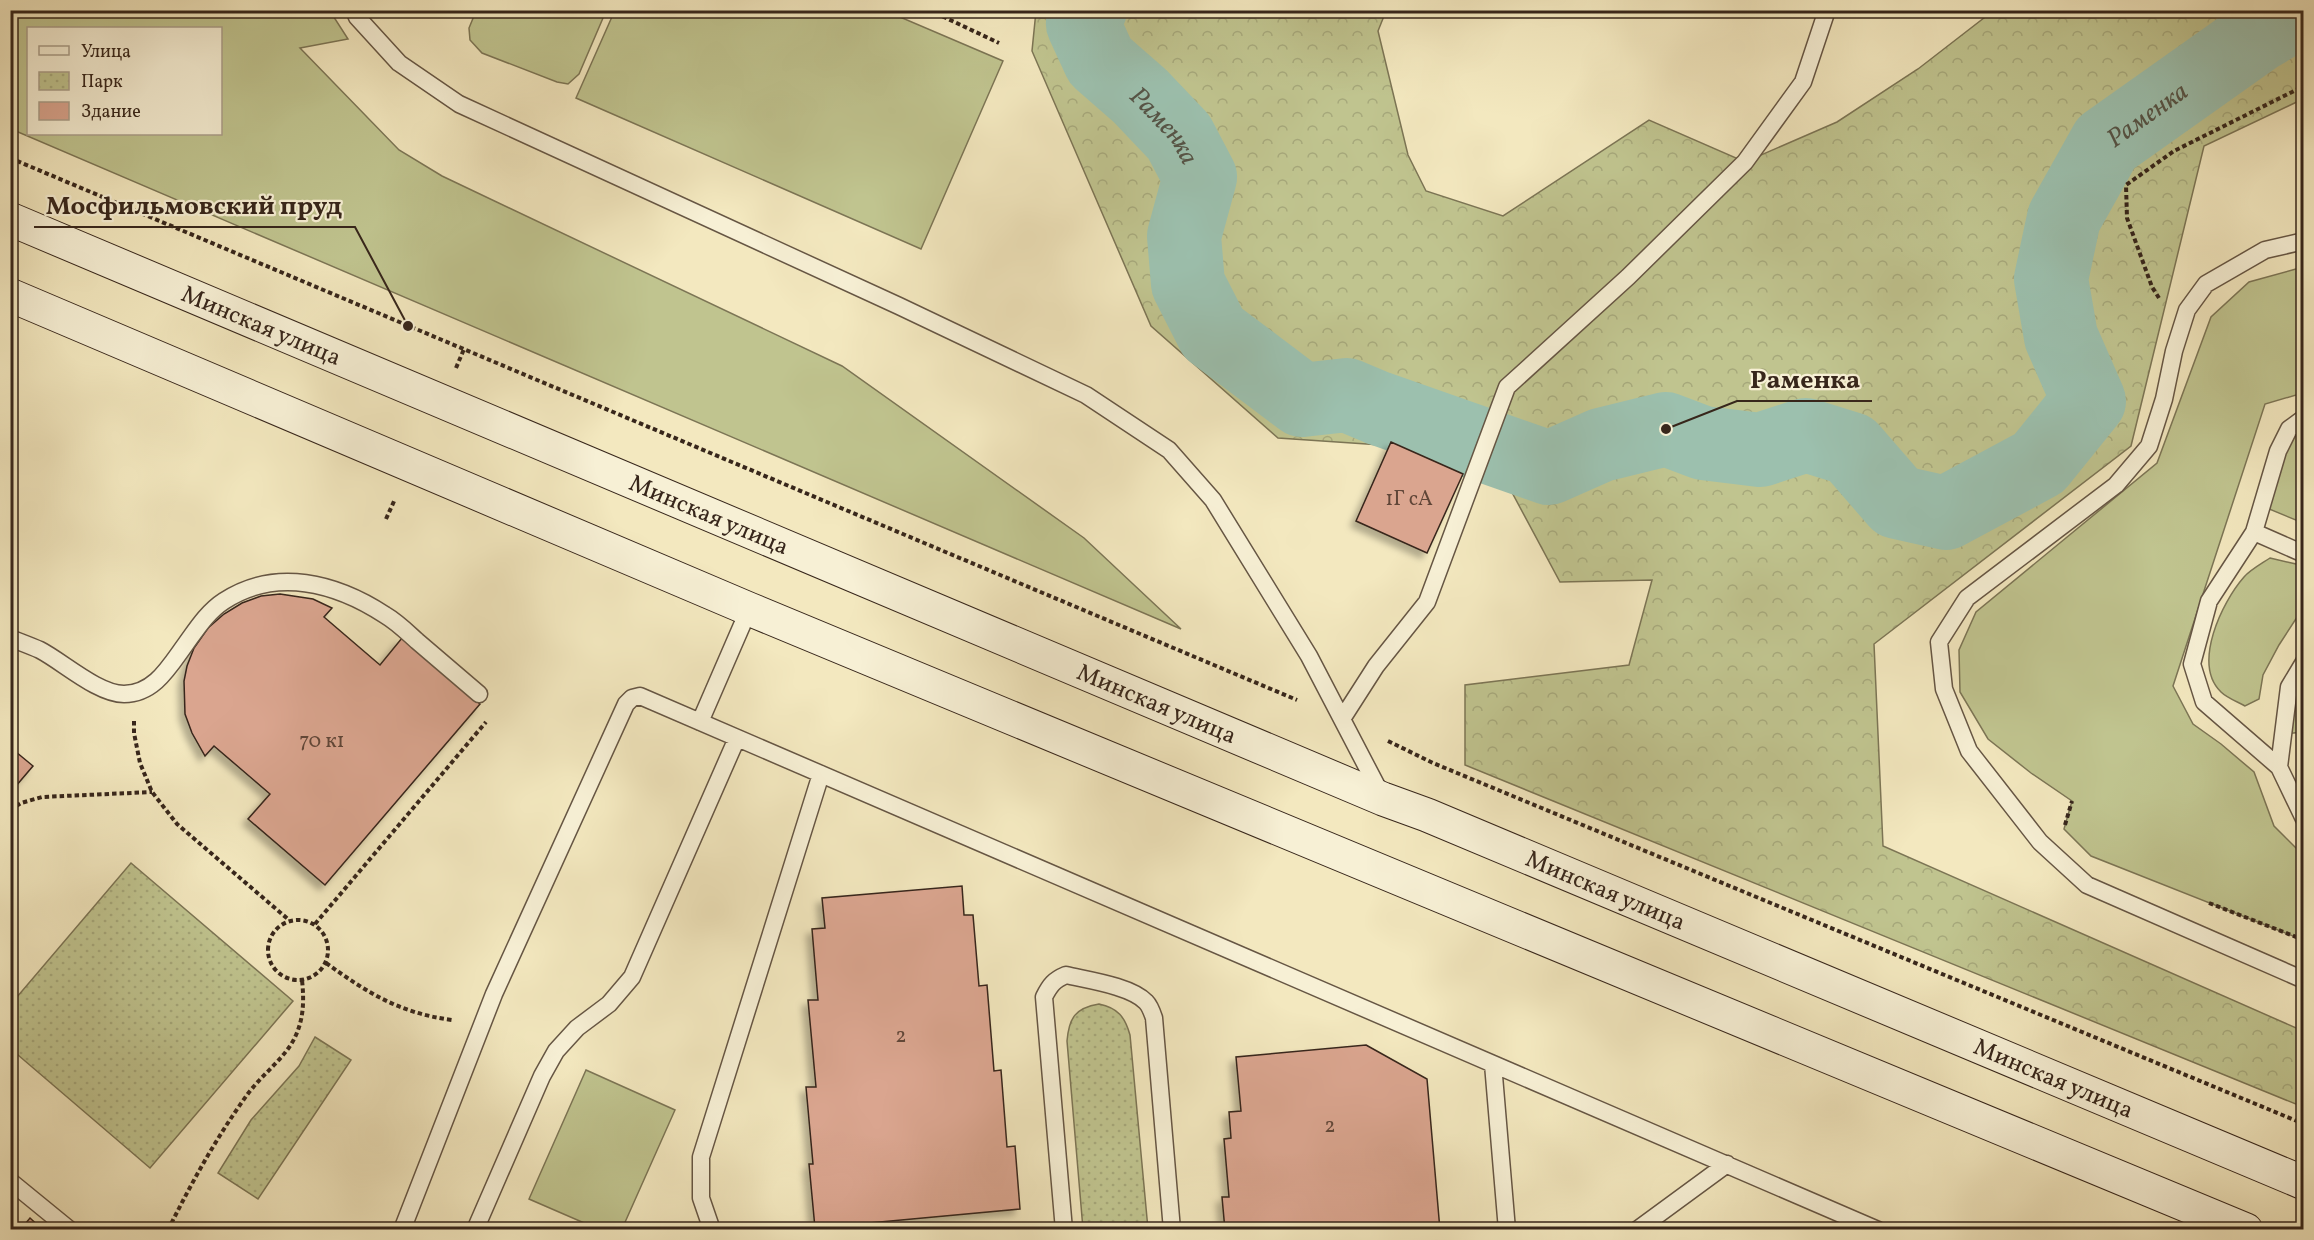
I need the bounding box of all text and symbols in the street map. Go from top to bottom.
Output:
legend [27,27,222,135]
text: Улица [81,40,131,65]
text: Парк [81,70,123,95]
water label: Раменка [2100,74,2196,157]
water label: Раменка [1121,79,1206,171]
text: Здание [81,100,141,125]
callout: Мосфильмовский пруд [34,183,355,227]
text: Мосфильмовский пруд [46,189,342,225]
street label: Минская улица [176,278,346,376]
callout: Раменка [1737,357,1872,401]
text: Раменка [1750,363,1860,399]
street label: Минская улица [623,467,794,565]
house number: 1Г сА [1385,485,1433,514]
street label: Минская улица [1071,656,1241,754]
house number: 70 к1 [299,727,345,756]
street label: Минская улица [1520,843,1690,940]
house number: 2 [895,1022,907,1051]
street label: Минская улица [1968,1031,2138,1129]
house number: 2 [1324,1112,1336,1141]

